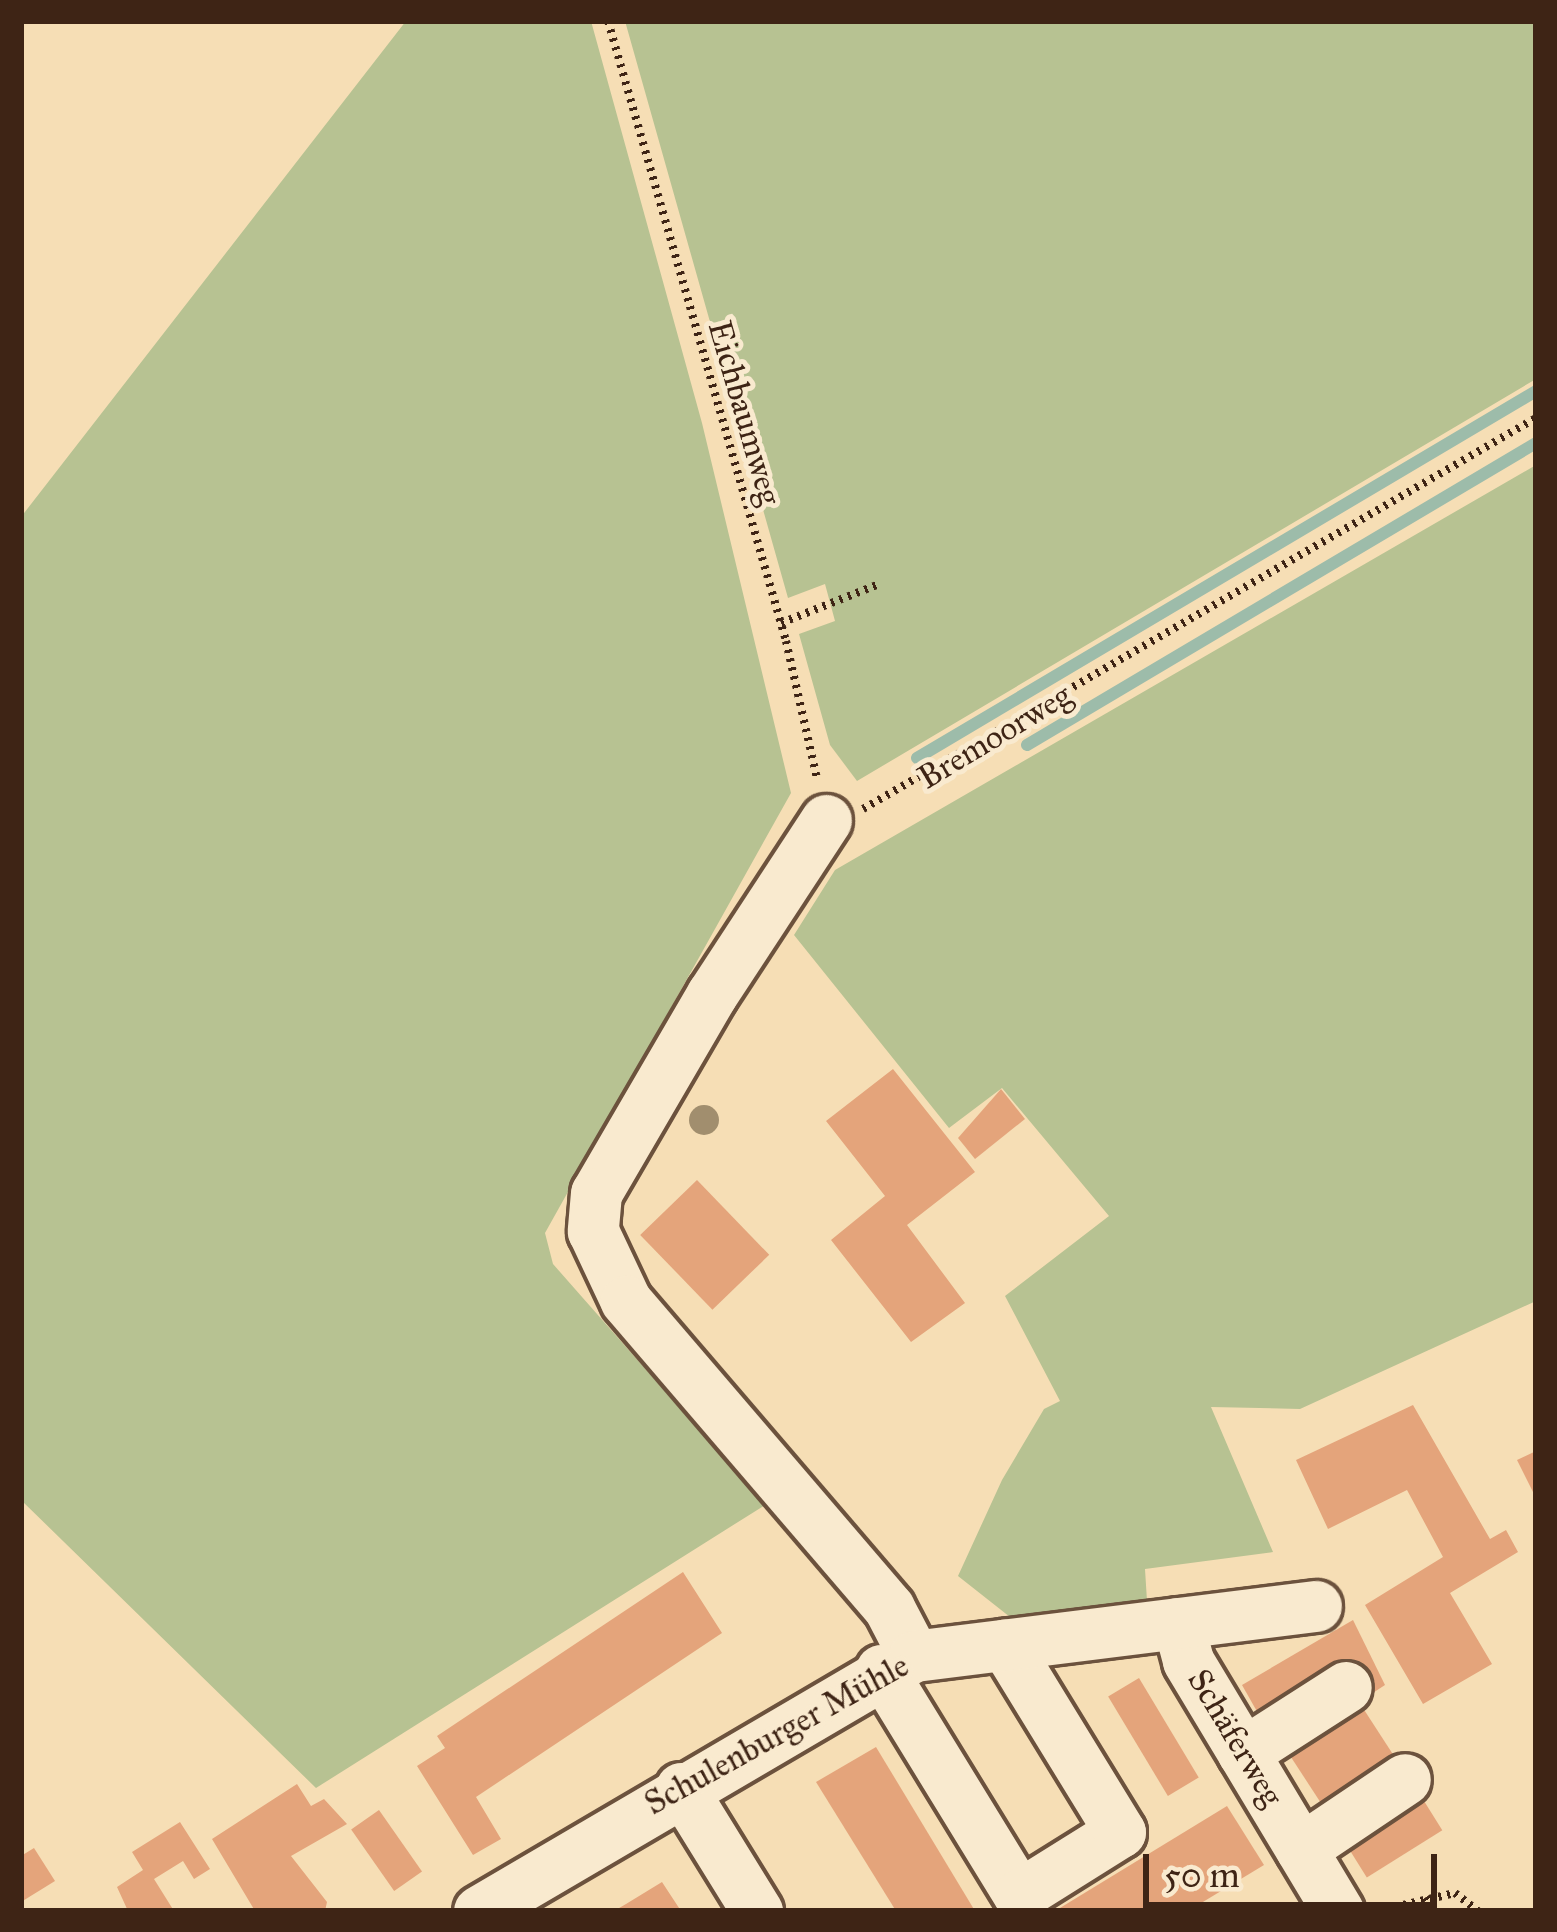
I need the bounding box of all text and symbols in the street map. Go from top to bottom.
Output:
street label: Eichbaumweg [699,316,789,510]
street label: Bremoorweg [911,676,1079,798]
street label: Schulenburger Mühle [638,1646,916,1824]
street label: Schäferweg [1179,1662,1291,1814]
scale bar [1149,1830,1443,1904]
text: 50 m [1164,1853,1240,1897]

